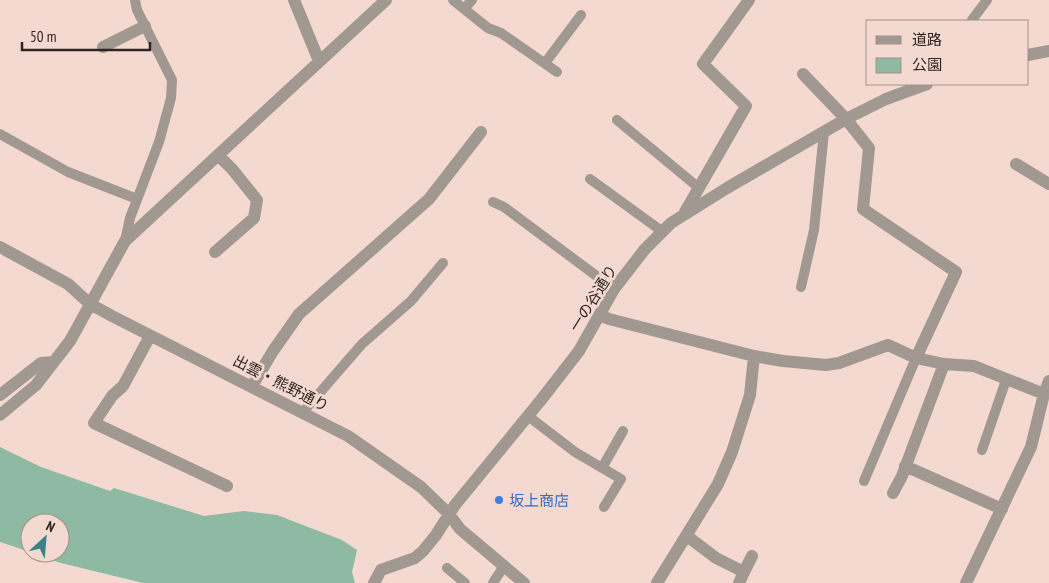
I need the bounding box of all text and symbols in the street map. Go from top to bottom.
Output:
scale bar [22,20,150,52]
legend [866,20,1029,85]
text: 50 m [30,27,56,46]
text: 道路 [912,30,942,49]
text: 公園 [912,55,942,74]
street label: 一の谷通り [565,261,621,335]
street label: 出雲・熊野通り [230,351,332,415]
place label: 坂上商店 [509,491,569,510]
marker: 坂上商店 [493,494,505,506]
north arrow [20,513,70,563]
text: N [43,517,58,536]

